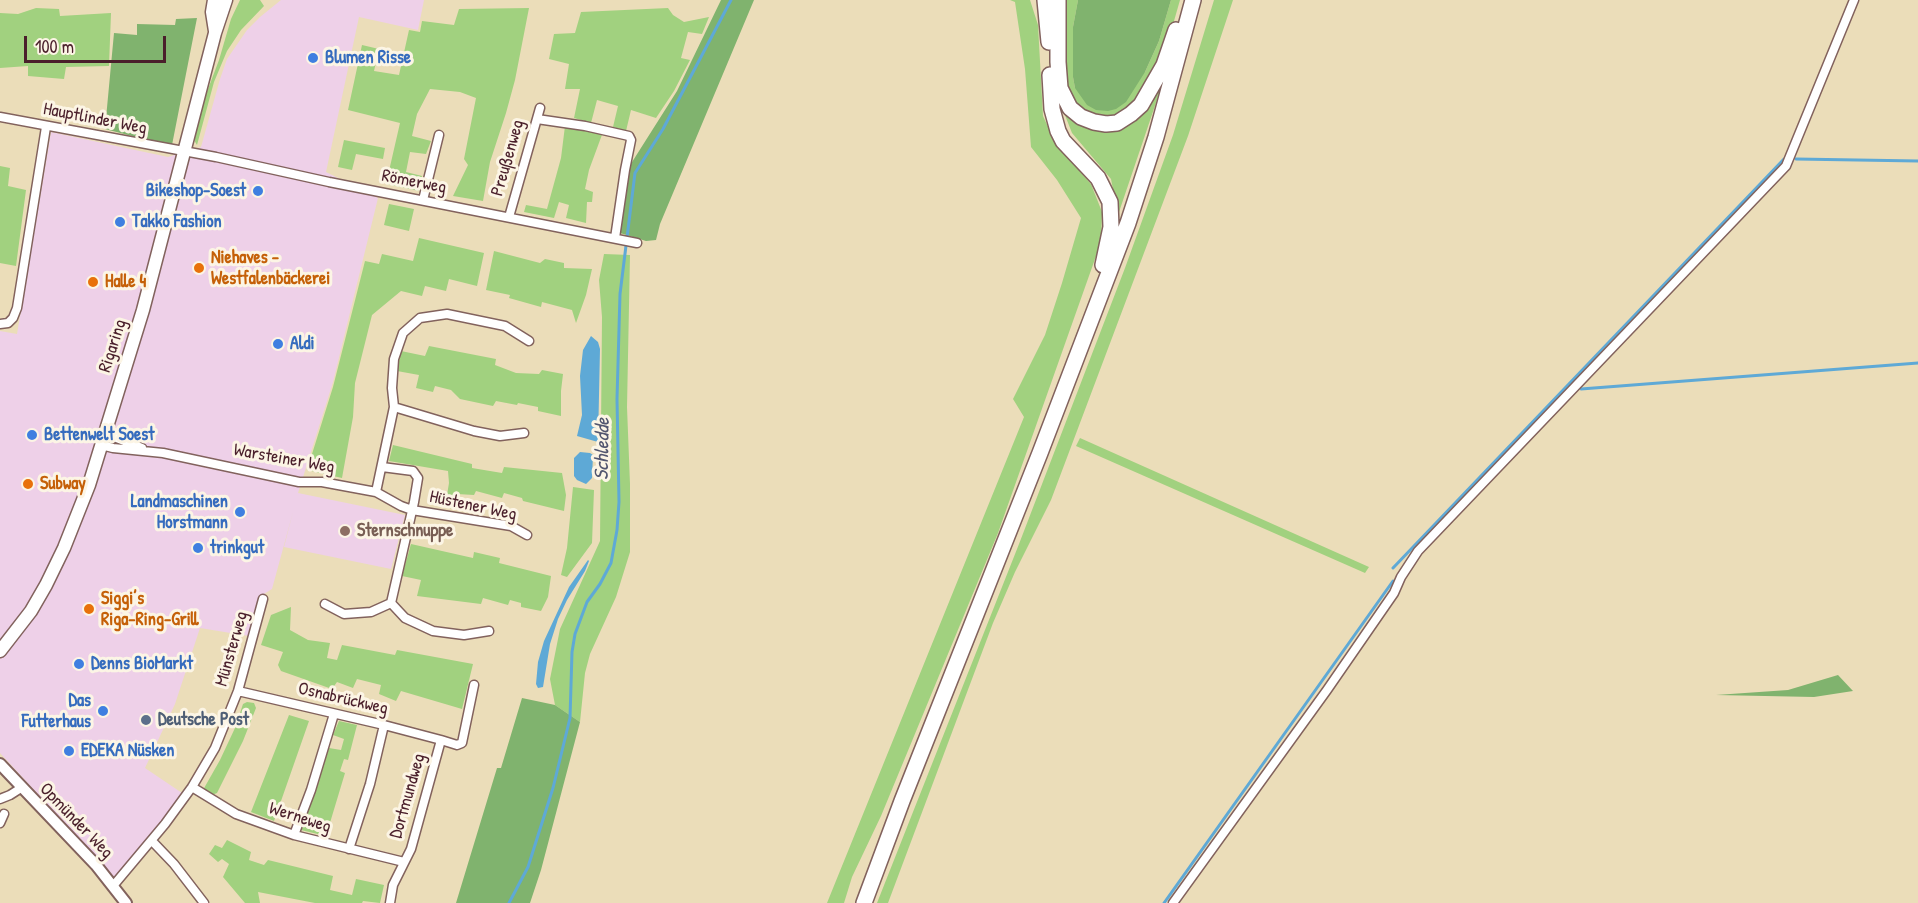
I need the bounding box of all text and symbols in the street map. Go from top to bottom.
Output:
scale bar [27,24,170,62]
text: 100 m [35,34,74,59]
place label: Blumen Risse [325,47,411,69]
marker: Blumen Risse [306,51,320,65]
street label: Hauptlinder Weg [41,98,149,140]
street label: Preußenweg [487,117,529,199]
street label: Römerweg [380,165,448,199]
place label: Bikeshop-Soest [146,180,246,202]
marker: Bikeshop-Soest [251,184,265,198]
place label: Takko Fashion [132,211,222,233]
marker: Takko Fashion [113,215,127,229]
place label: Niehaves - Westfalenbäckerei [211,247,330,290]
marker: Niehaves - Westfalenbäckerei [192,261,206,275]
place label: Halle 4 [105,271,146,293]
marker: Halle 4 [86,275,100,289]
street label: Rigaring [94,317,132,375]
place label: Aldi [290,333,315,355]
marker: Aldi [271,337,285,351]
water label: Schledde [590,418,616,480]
place label: Bettenwelt Soest [44,424,154,446]
marker: Bettenwelt Soest [25,428,39,442]
street label: Warsteiner Weg [232,440,336,478]
place label: Subway [40,473,86,495]
marker: Subway [21,477,35,491]
street label: Hüstener Weg [427,486,519,526]
place label: Landmaschinen Horstmann [131,491,228,534]
marker: Landmaschinen Horstmann [233,505,247,519]
place label: Sternschnuppe [357,520,453,542]
marker: Sternschnuppe [338,524,352,538]
place label: trinkgut [210,537,264,559]
marker: trinkgut [191,541,205,555]
place label: Siggi’s Riga-Ring-Grill [101,588,199,630]
marker: Siggi’s Riga-Ring-Grill [82,602,96,616]
street label: Münsterweg [211,609,253,689]
place label: Denns BioMarkt [91,653,193,675]
marker: Denns BioMarkt [72,657,86,671]
street label: Osnabrückweg [296,678,390,720]
place label: Das Futterhaus [22,690,91,732]
marker: Das Futterhaus [96,704,110,718]
place label: Deutsche Post [158,709,249,731]
marker: Deutsche Post [139,713,153,727]
place label: EDEKA Nüsken [81,740,174,762]
marker: EDEKA Nüsken [62,744,76,758]
street label: Dortmundweg [386,751,430,841]
street label: Opmünder Weg [35,779,117,863]
street label: Werneweg [266,798,334,838]

